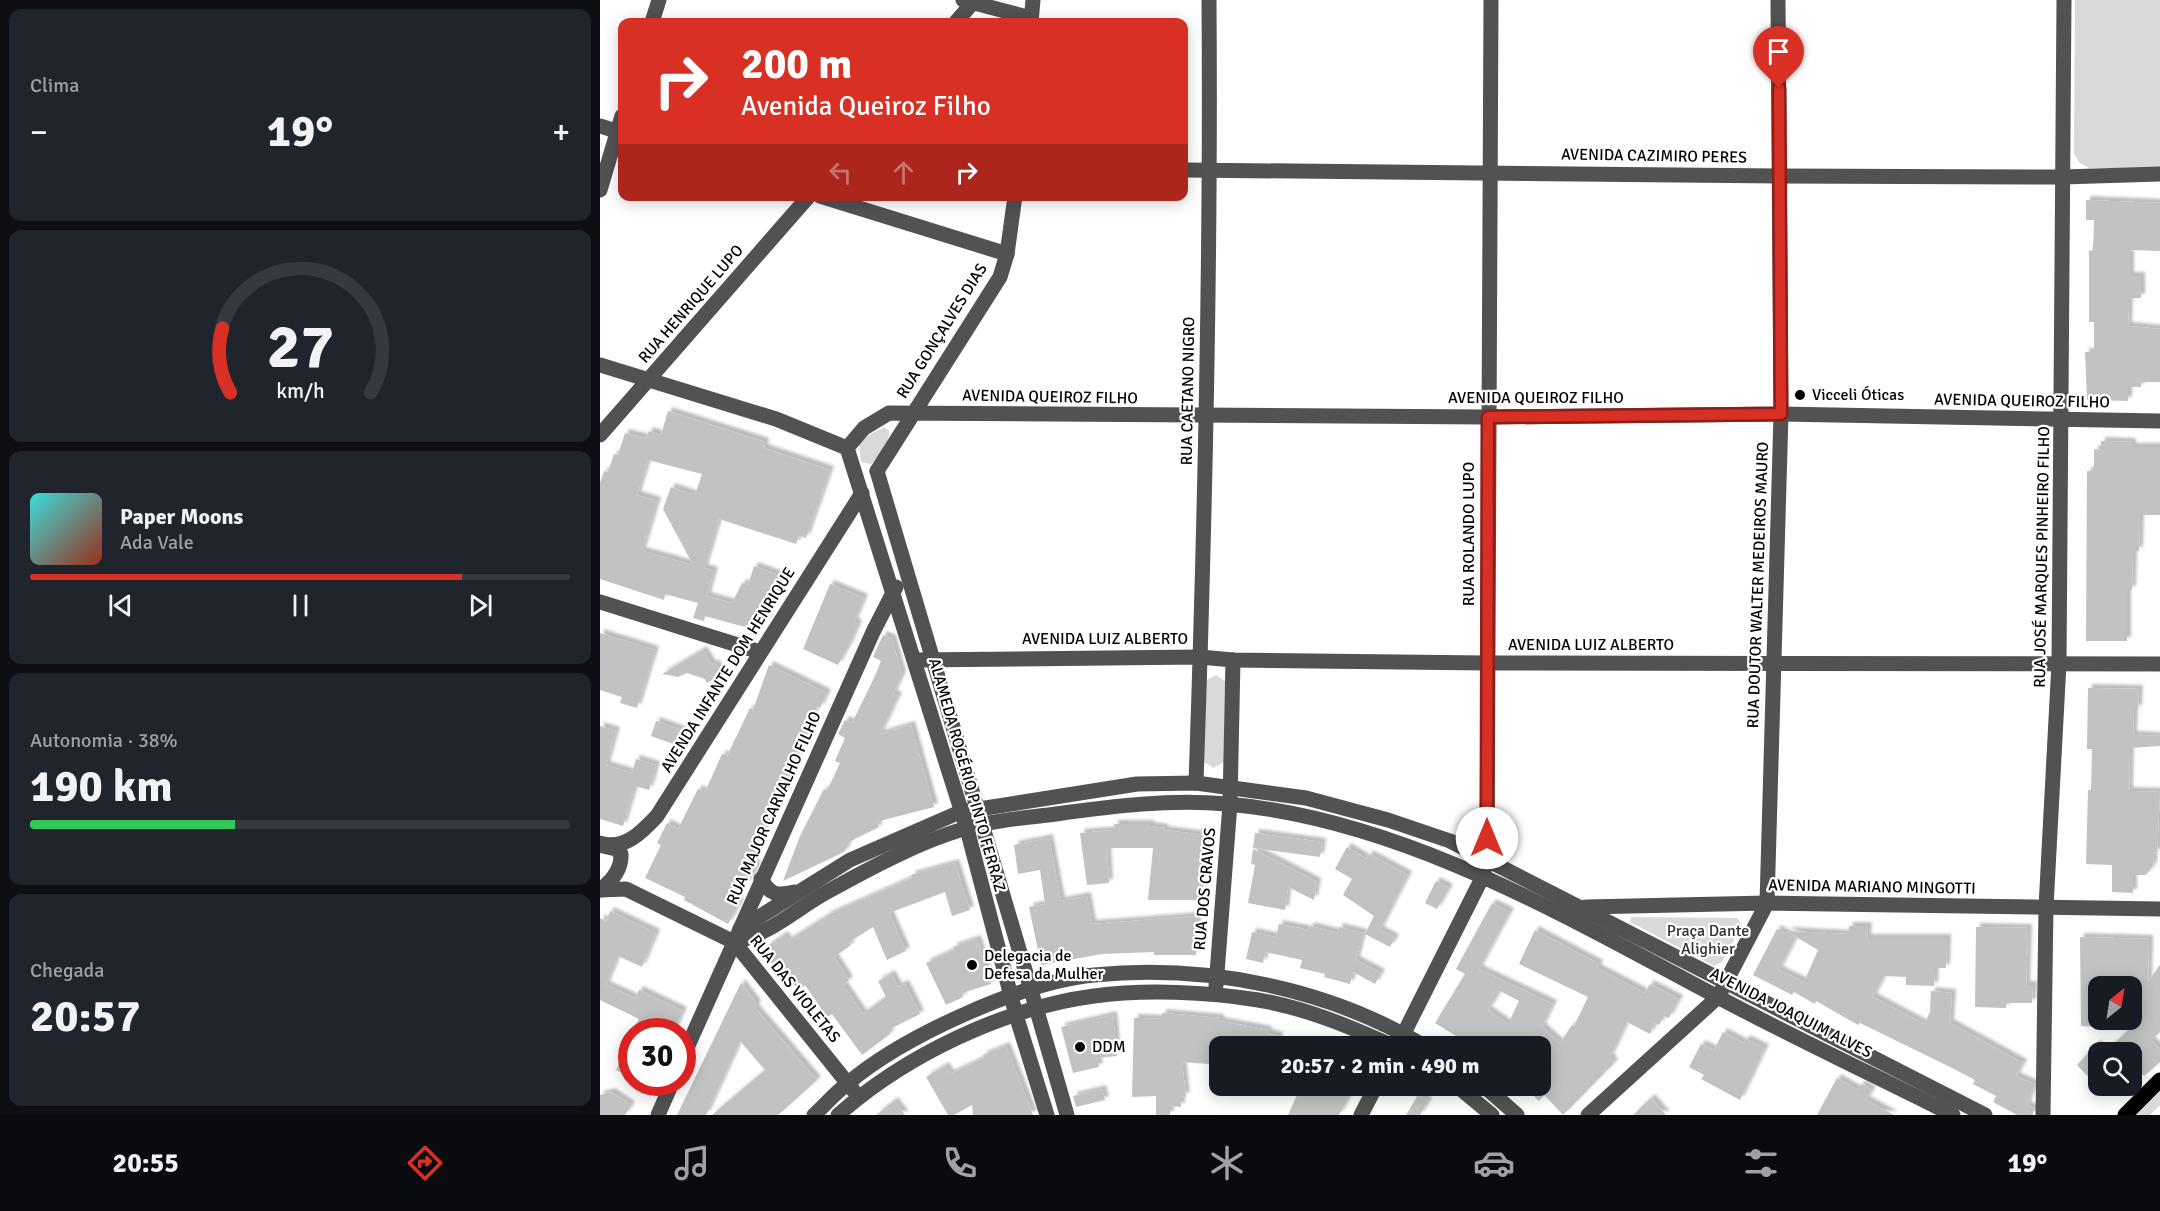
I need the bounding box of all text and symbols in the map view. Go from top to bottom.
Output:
pin [1753,26,1804,88]
icon: arrive [1762,35,1795,68]
text: 200 m [741,39,852,90]
icon: right [642,42,720,120]
text: Clima [30,73,79,98]
text: Avenida Queiroz Filho [741,90,991,123]
text: 19° [267,104,333,159]
text: − [30,112,48,153]
text: + [552,112,570,153]
street label: AVENIDA CAZIMIRO PERES [1561,144,1747,168]
icon: left [824,156,857,189]
icon: ahead [887,156,920,189]
icon: right [950,156,983,189]
street label: RUA HENRIQUE LUPO [634,241,748,367]
street label: RUA GONÇALVES DIAS [892,260,992,402]
text: 27 [266,308,334,385]
street label: RUA CAETANO NIGRO [1177,316,1199,466]
text: km/h [276,379,324,405]
street label: AVENIDA QUEIROZ FILHO [962,385,1138,409]
place label: Vicceli Óticas [1812,385,1904,405]
street label: AVENIDA QUEIROZ FILHO [1448,388,1624,408]
marker: Vicceli Óticas [1793,388,1807,402]
street label: AVENIDA QUEIROZ FILHO [1934,389,2110,413]
street label: RUA JOSÉ MARQUES PINHEIRO FILHO [2030,426,2054,688]
street label: RUA DOUTOR WALTER MEDEIROS MAURO [1743,441,1773,729]
street label: RUA ROLANDO LUPO [1459,462,1479,606]
text: Paper Moons [120,503,243,530]
text: Ada Vale [120,530,194,555]
street label: AVENDA INFANTE DOM HENRIQUE [656,564,800,776]
icon: previous [104,589,137,622]
icon: pause [284,589,317,622]
icon: next [464,589,497,622]
street label: AVENIDA LUIZ ALBERTO [1022,629,1188,649]
street label: AVENIDA LUIZ ALBERTO [1508,635,1674,655]
street label: ALAMEDA ROGÉRIO PINTO FERRAZ [924,656,1010,894]
street label: RUA MAJOR CARVALHO FILHO [722,708,826,908]
text: Autonomia · 38% [30,728,178,753]
text: 190 km [30,759,173,814]
position arrow [1455,806,1519,870]
street label: RUA DOS CRAVOS [1190,827,1220,951]
street label: AVENIDA MARIANO MINGOTTI [1768,875,1976,899]
park label: Praça Dante Alighier [1667,921,1749,959]
street label: RUA DAS VIOLETAS [745,931,845,1047]
place label: Delegacia de Defesa da Mulher [984,946,1103,984]
text: Chegada [30,958,104,983]
marker: Delegacia de Defesa da Mulher [965,958,979,972]
street label: AVENIDA JOAQUIM ALVES [1707,963,1875,1063]
north arrow [2088,976,2142,1030]
map controls [2088,976,2142,1096]
text: 20:57 [30,989,140,1044]
speed limit sign: 30 [618,1018,696,1096]
place label: DDM [1092,1037,1126,1057]
marker: DDM [1073,1040,1087,1054]
button: search [2088,1042,2142,1096]
text: 20:57 · 2 min · 490 m [1280,1052,1480,1079]
icon: directions [404,1142,446,1184]
icon: music [671,1142,713,1184]
icon: phone [939,1142,981,1184]
icon: climate [1206,1142,1248,1184]
icon: car [1473,1142,1515,1184]
icon: filters [1740,1142,1782,1184]
text: 20:55 [113,1147,179,1180]
text: 19° [2007,1147,2047,1180]

